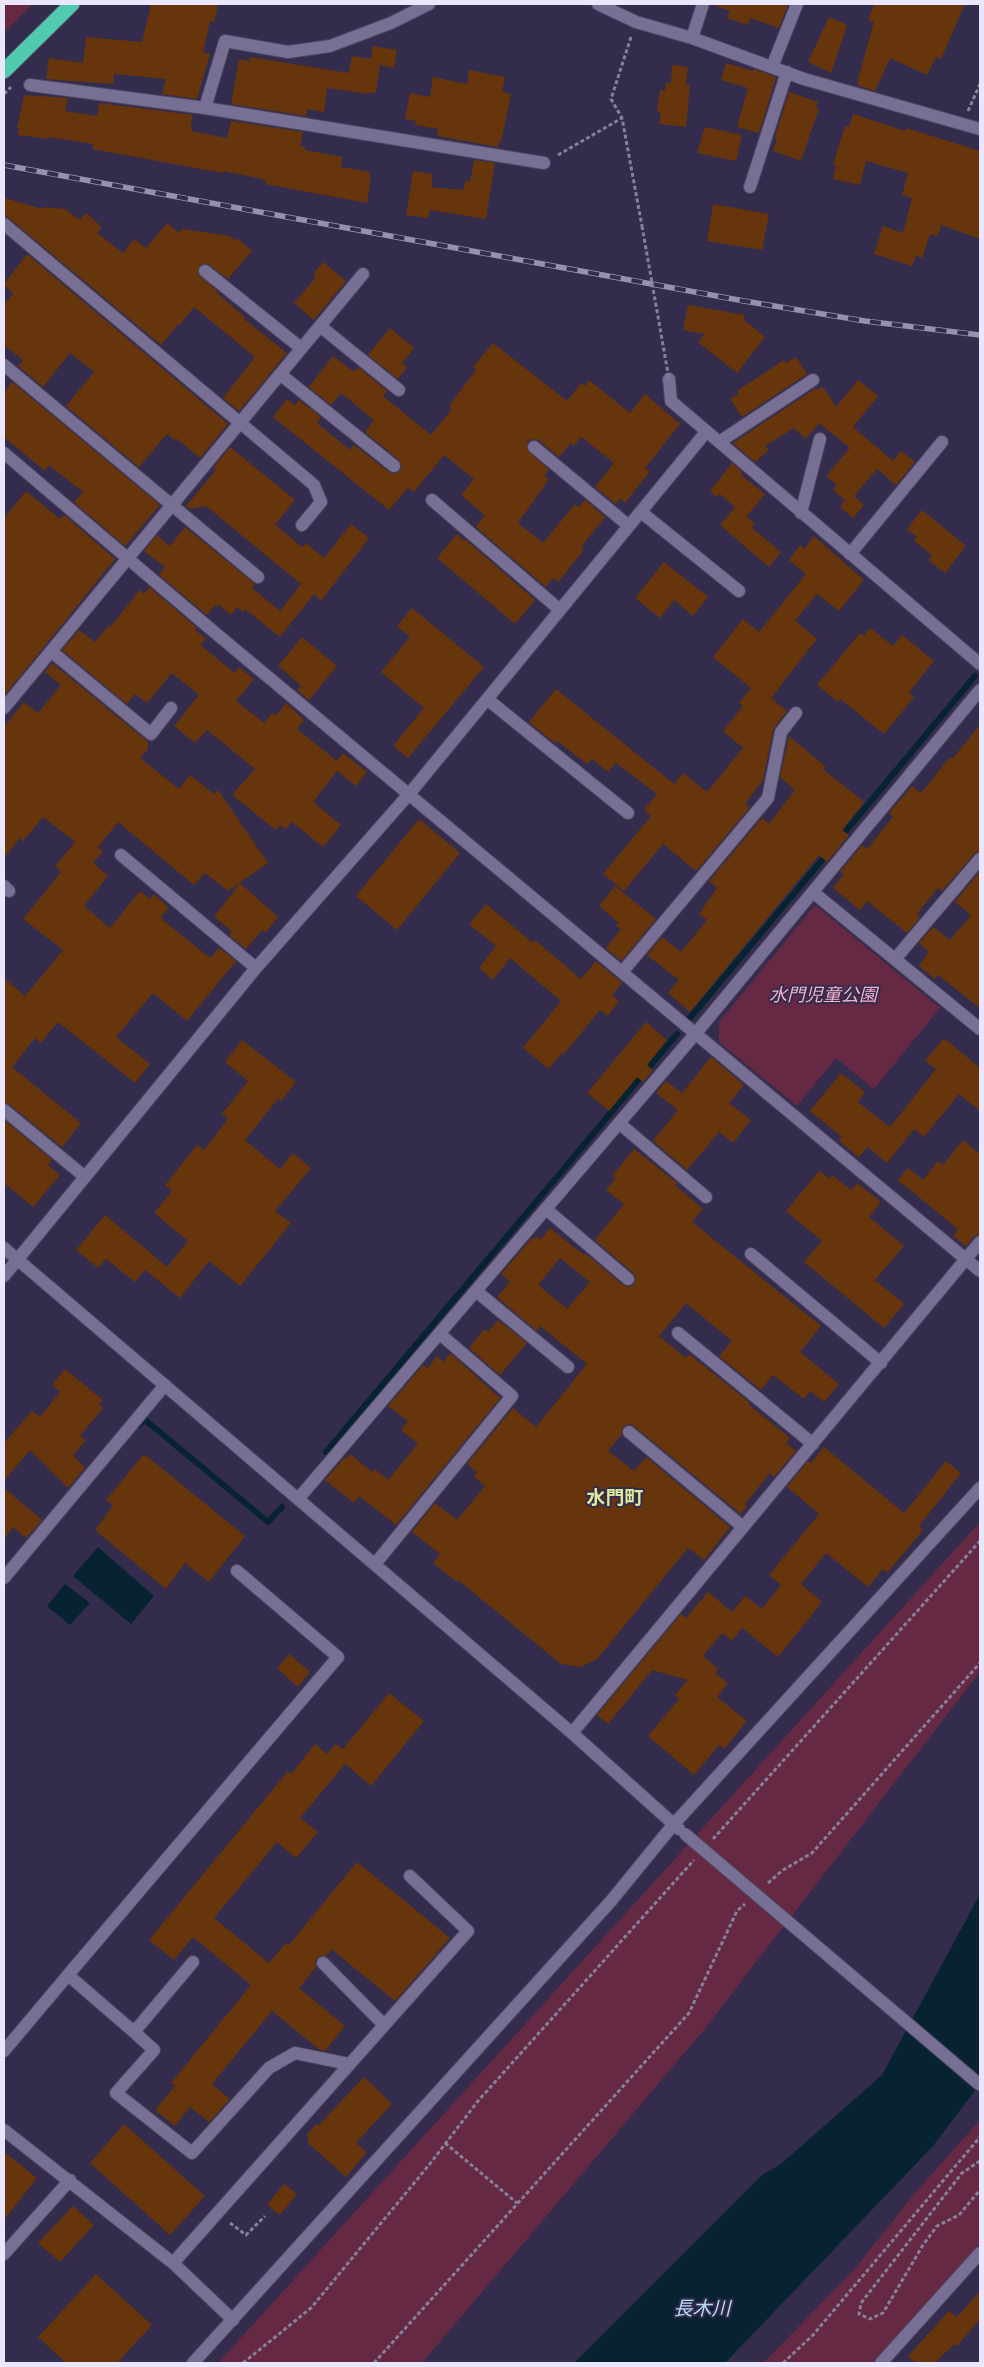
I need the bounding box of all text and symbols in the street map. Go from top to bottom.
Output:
park label: 水門児童公園 [769,985,877,1007]
district label: 水門町 [587,1488,643,1510]
water label: 長木川 [674,2299,730,2321]

